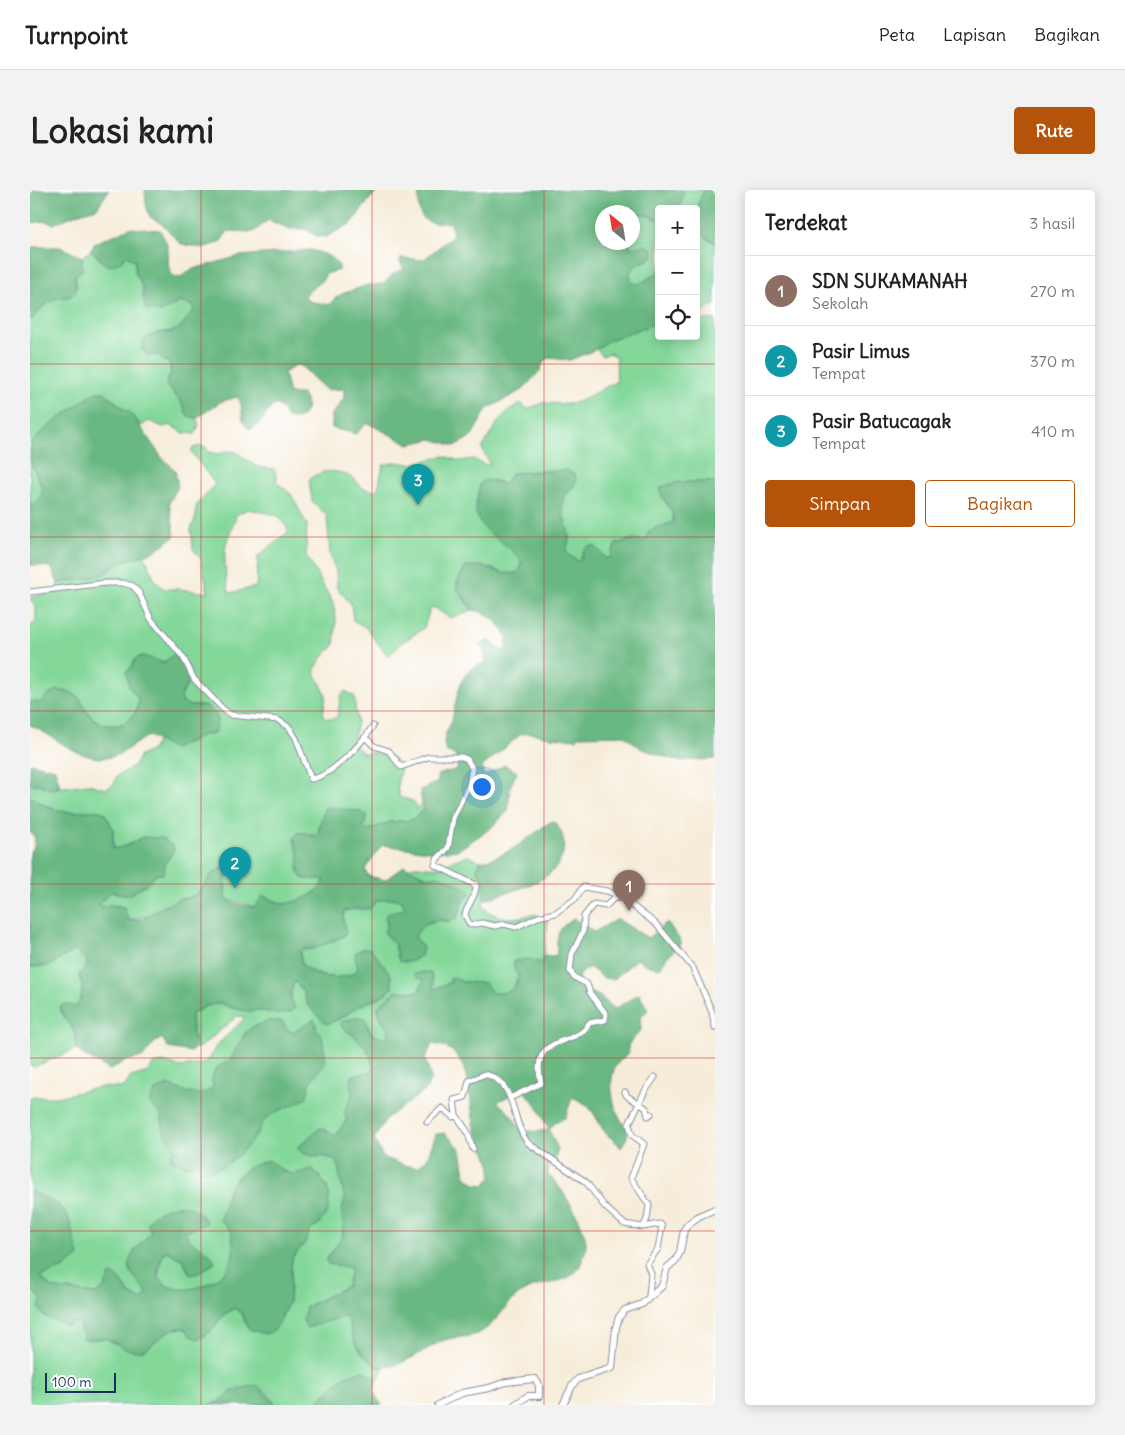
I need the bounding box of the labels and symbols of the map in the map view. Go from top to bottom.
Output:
north arrow [595,205,640,250]
pin: 3 [402,464,434,505]
your location [469,774,495,800]
pin: 2 [219,847,251,888]
pin: 1 [613,870,645,911]
scale bar [45,1370,116,1393]

